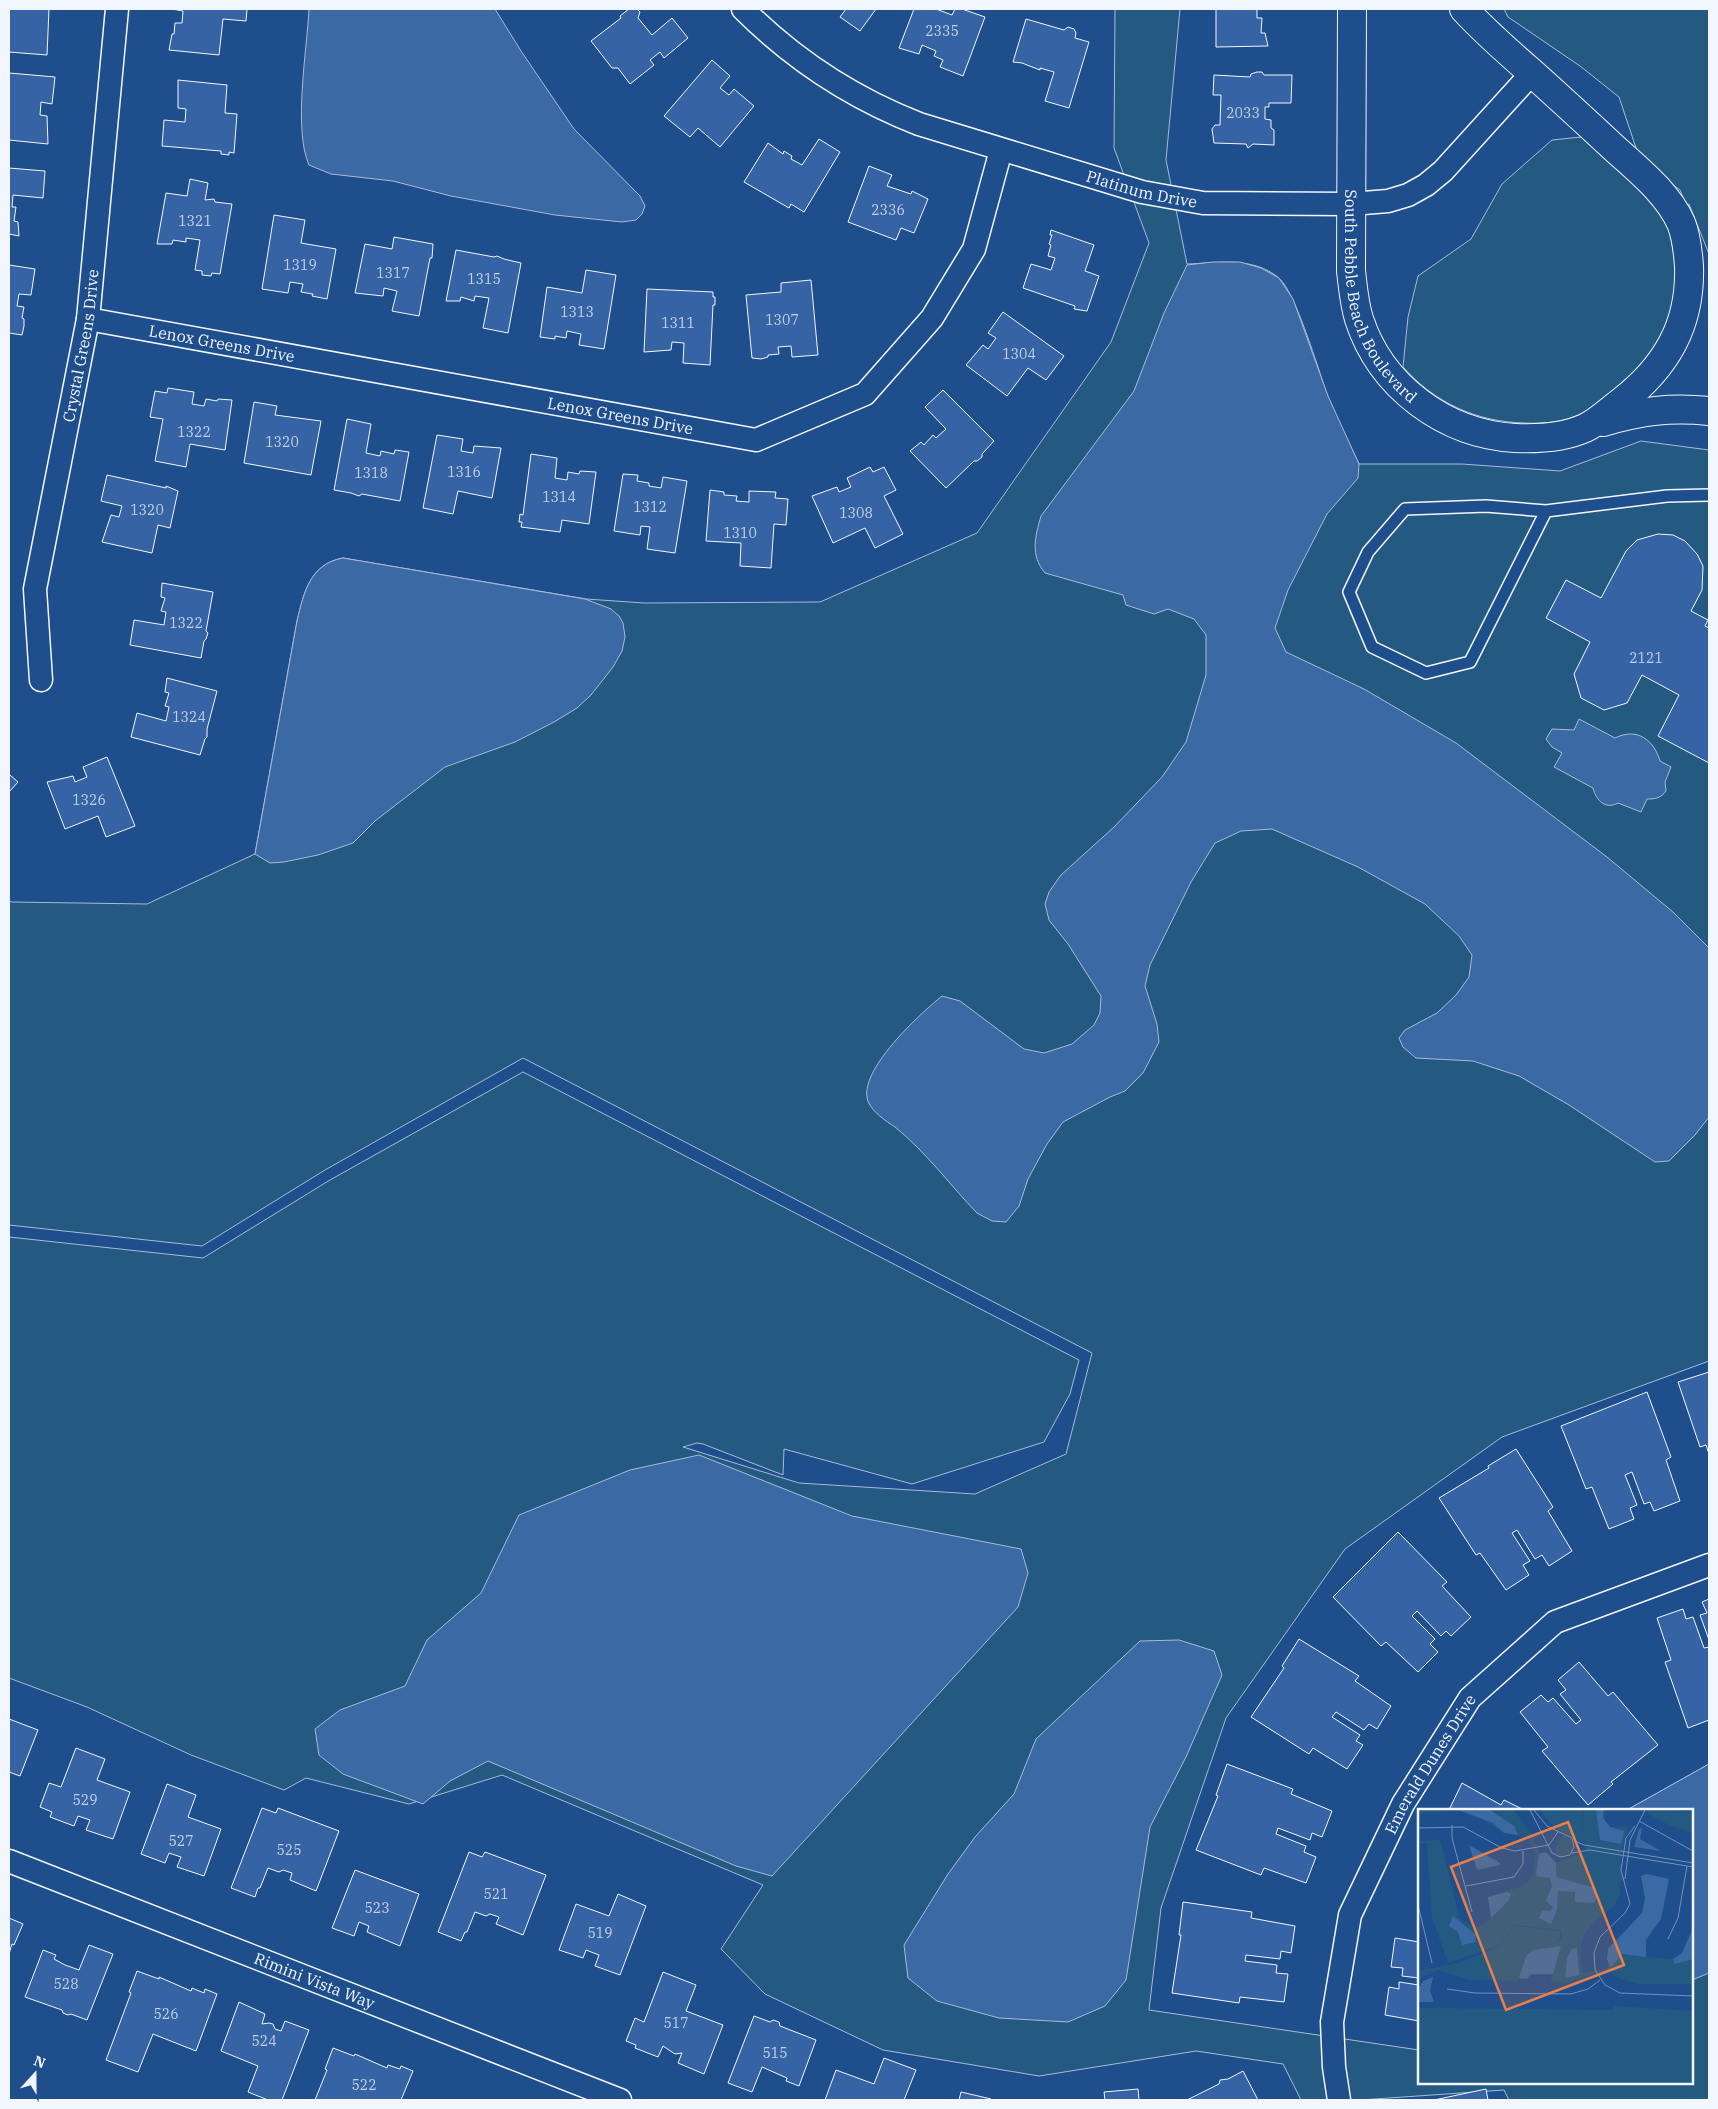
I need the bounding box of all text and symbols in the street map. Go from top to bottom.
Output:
house number: 2335 [925,22,959,40]
house number: 2033 [1226,104,1260,122]
street label: Platinum Drive [1084,166,1199,212]
street label: South Pebble Beach Boulevard [1341,189,1421,407]
house number: 2336 [871,201,905,219]
house number: 1321 [178,212,212,230]
house number: 1319 [283,256,317,274]
house number: 1317 [376,264,410,282]
street label: Crystal Greens Drive [58,268,103,424]
house number: 1315 [467,270,501,288]
house number: 1313 [560,303,594,321]
house number: 1307 [765,311,799,329]
house number: 1311 [661,314,695,332]
street label: Lenox Greens Drive [147,320,296,366]
house number: 1304 [1002,345,1036,363]
street label: Lenox Greens Drive [546,392,695,438]
house number: 1322 [177,423,211,441]
house number: 1320 [265,433,299,451]
house number: 1316 [447,463,481,481]
house number: 1318 [354,464,388,482]
house number: 1314 [542,488,576,506]
house number: 1312 [633,498,667,516]
house number: 1320 [130,501,164,519]
house number: 1308 [839,504,873,522]
house number: 1310 [723,524,757,542]
house number: 1322 [169,614,203,632]
house number: 2121 [1629,649,1663,667]
house number: 1324 [172,708,206,726]
house number: 1326 [72,791,106,809]
street label: Emerald Dunes Drive [1380,1690,1480,1837]
house number: 529 [72,1791,98,1809]
inset map [1418,1809,1693,2084]
house number: 527 [168,1832,194,1850]
house number: 525 [276,1841,302,1859]
house number: 521 [483,1885,509,1903]
house number: 523 [364,1899,390,1917]
house number: 519 [587,1924,613,1942]
street label: Rimini Vista Way [251,1948,378,2013]
house number: 528 [53,1975,79,1993]
house number: 526 [153,2005,179,2023]
house number: 517 [663,2014,689,2032]
house number: 524 [251,2032,277,2050]
house number: 515 [762,2044,788,2062]
north arrow [10,2049,60,2099]
text: N [31,2051,48,2072]
house number: 522 [351,2076,377,2094]

